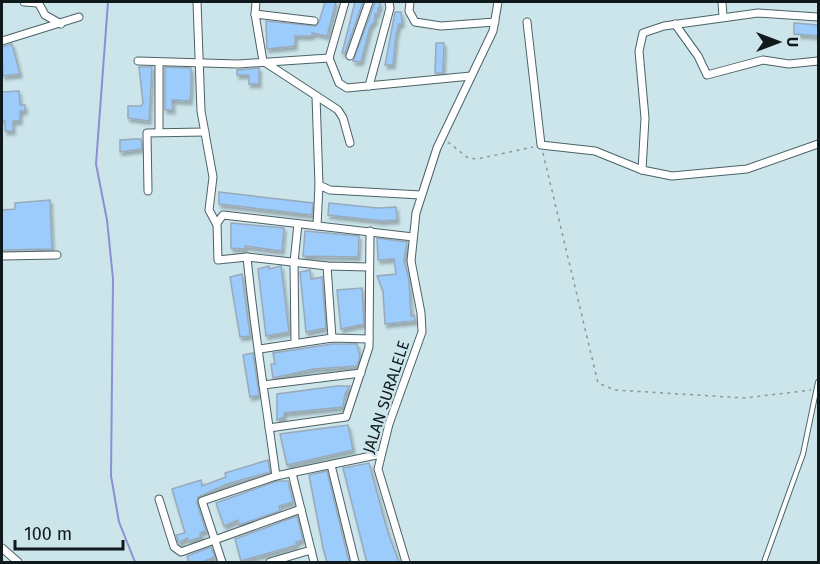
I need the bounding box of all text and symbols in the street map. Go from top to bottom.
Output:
north arrow [748,12,808,72]
text: U [783,37,802,47]
street label: JALAN SURALELE [359,338,413,456]
scale bar [15,513,123,551]
text: 100 m [24,523,72,545]

